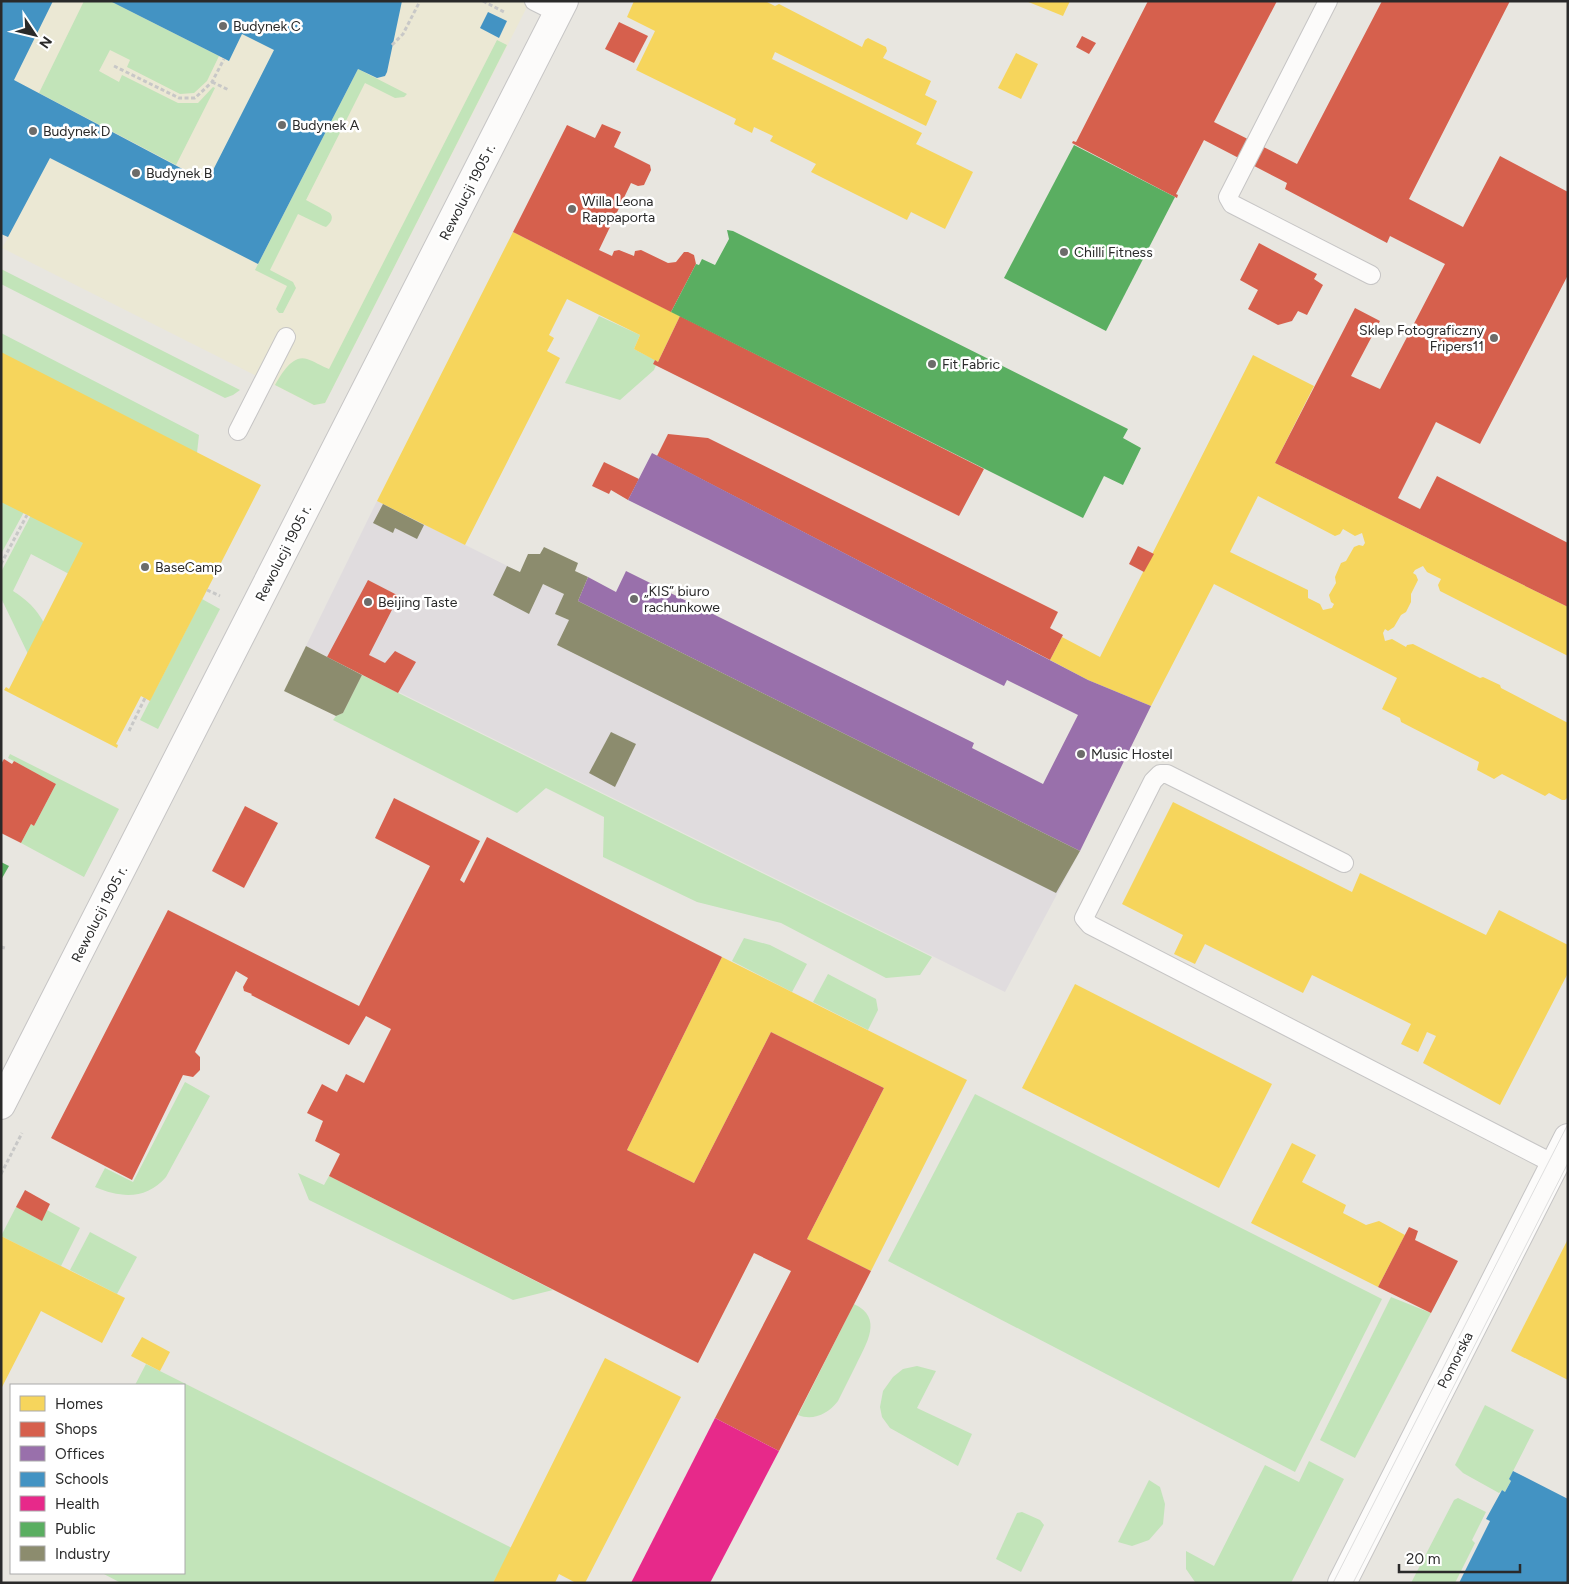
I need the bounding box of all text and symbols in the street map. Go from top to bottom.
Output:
north arrow [10,10,60,60]
place label: Budynek C [233,18,301,35]
marker: Budynek C [217,20,229,32]
text: N [35,33,55,51]
place label: Budynek A [292,117,360,134]
marker: Budynek A [276,119,288,131]
place label: Budynek D [43,123,110,140]
marker: Budynek D [27,125,39,137]
street label: Rewolucji 1905 r. [436,141,499,243]
place label: Budynek B [146,165,212,182]
marker: Budynek B [130,167,142,179]
place label: Willa Leona Rappaporta [582,193,655,226]
marker: Willa Leona Rappaporta [566,203,578,215]
place label: Chilli Fitness [1074,244,1153,261]
marker: Chilli Fitness [1058,246,1070,258]
place label: Sklep Fotograficzny Fripers11 [1359,322,1485,355]
marker: Sklep Fotograficzny Fripers11 [1488,332,1500,344]
place label: Fit Fabric [942,356,1000,373]
marker: Fit Fabric [926,358,938,370]
street label: Rewolucji 1905 r. [252,502,315,604]
place label: BaseCamp [155,559,222,576]
marker: BaseCamp [139,561,151,573]
place label: „KIS” biuro rachunkowe [644,583,720,616]
marker: „KIS” biuro rachunkowe [628,593,640,605]
place label: Beijing Taste [378,594,458,611]
marker: Beijing Taste [362,596,374,608]
place label: Music Hostel [1091,746,1173,763]
marker: Music Hostel [1075,748,1087,760]
street label: Rewolucji 1905 r. [68,863,131,965]
street label: Pomorska [1434,1329,1477,1391]
legend [10,1384,185,1574]
text: Homes [55,1395,103,1413]
text: Shops [55,1420,97,1438]
text: Offices [55,1445,105,1463]
text: Schools [55,1470,108,1488]
text: Health [55,1495,99,1513]
text: Public [55,1520,96,1538]
scale bar [1399,1542,1520,1574]
text: Industry [55,1545,110,1563]
text: 20 m [1406,1550,1440,1568]

